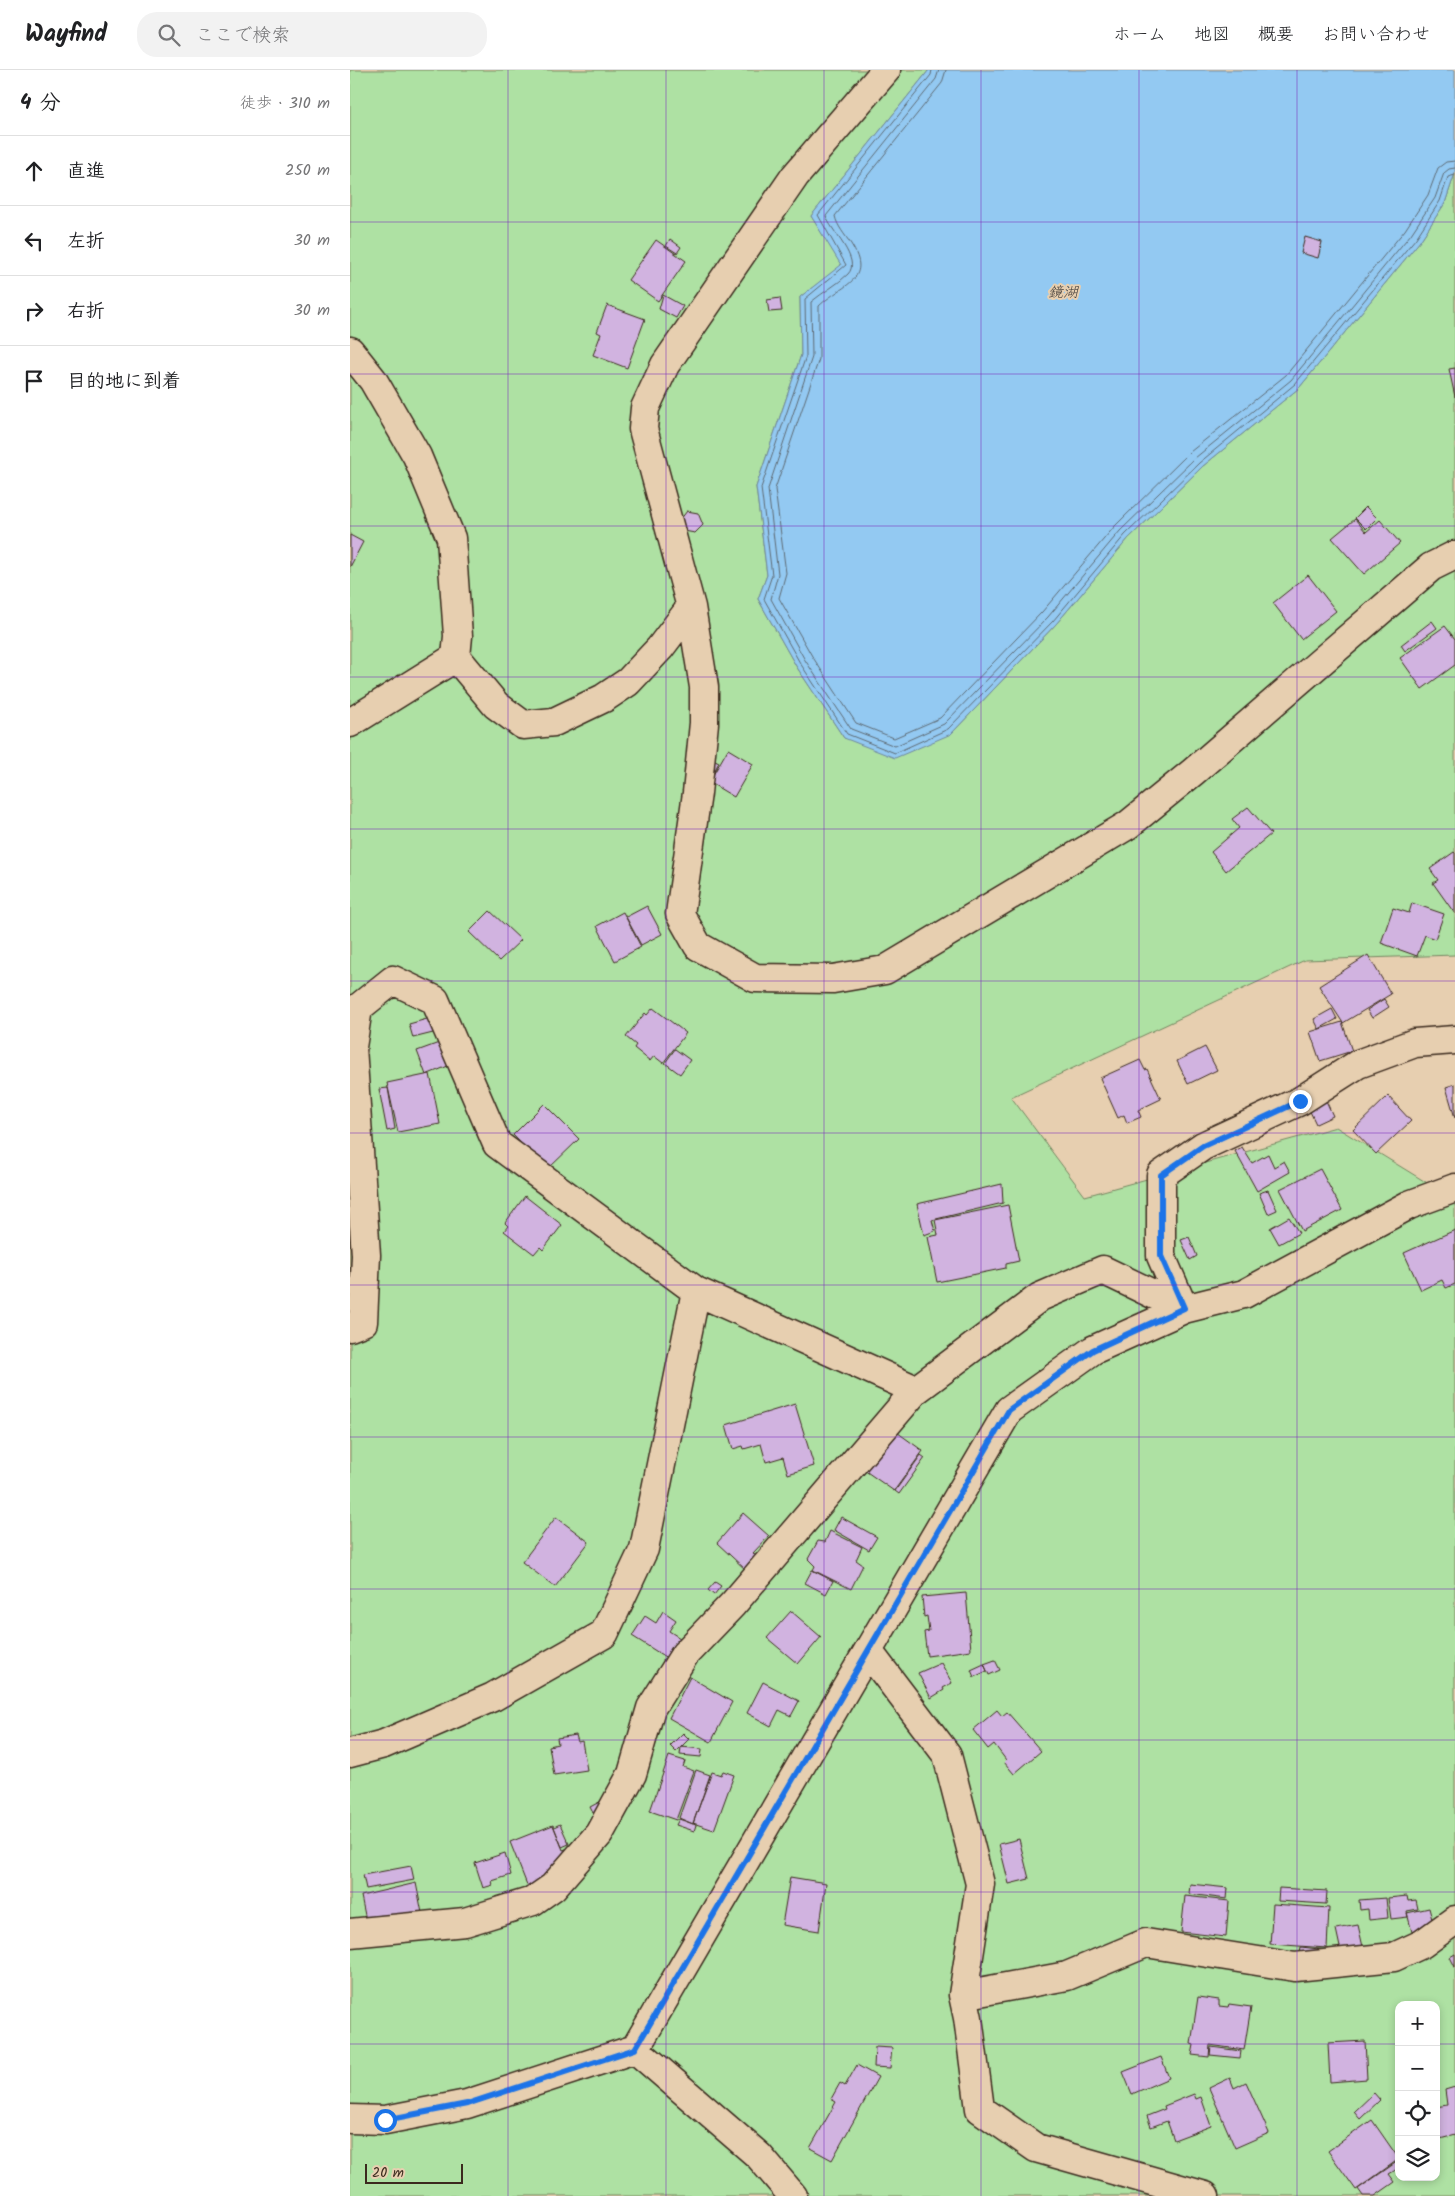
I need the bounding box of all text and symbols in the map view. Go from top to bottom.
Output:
search box [137,12,487,57]
text: Wayfind [25,15,107,54]
icon: search [155,21,183,49]
text: ここで検索 [195,21,290,51]
text: ホーム [1113,21,1166,50]
text: 地図 [1194,21,1230,50]
text: 概要 [1258,21,1294,50]
text: お問い合わせ [1322,21,1430,50]
text: 4 分 [20,87,61,120]
text: 徒歩 · 310 m [240,91,330,116]
icon: ahead [20,157,48,185]
text: 直進 [67,157,105,187]
text: 250 m [285,158,330,183]
icon: left [20,227,48,255]
text: 左折 [67,227,105,257]
text: 30 m [294,228,330,253]
water label: 鏡湖 [1048,281,1080,305]
icon: right [20,297,48,325]
text: 右折 [67,297,105,327]
text: 30 m [294,298,330,323]
icon: arrive [20,367,48,395]
text: 目的地に到着 [67,367,181,397]
route end [1289,1090,1312,1113]
map controls [1395,2001,1440,2181]
button: + [1395,2001,1440,2046]
button: − [1395,2046,1440,2091]
button: locate [1395,2091,1440,2136]
route start [374,2109,397,2132]
button: layers [1395,2136,1440,2181]
scale bar [365,2161,462,2184]
text: 20 m [372,2162,404,2184]

